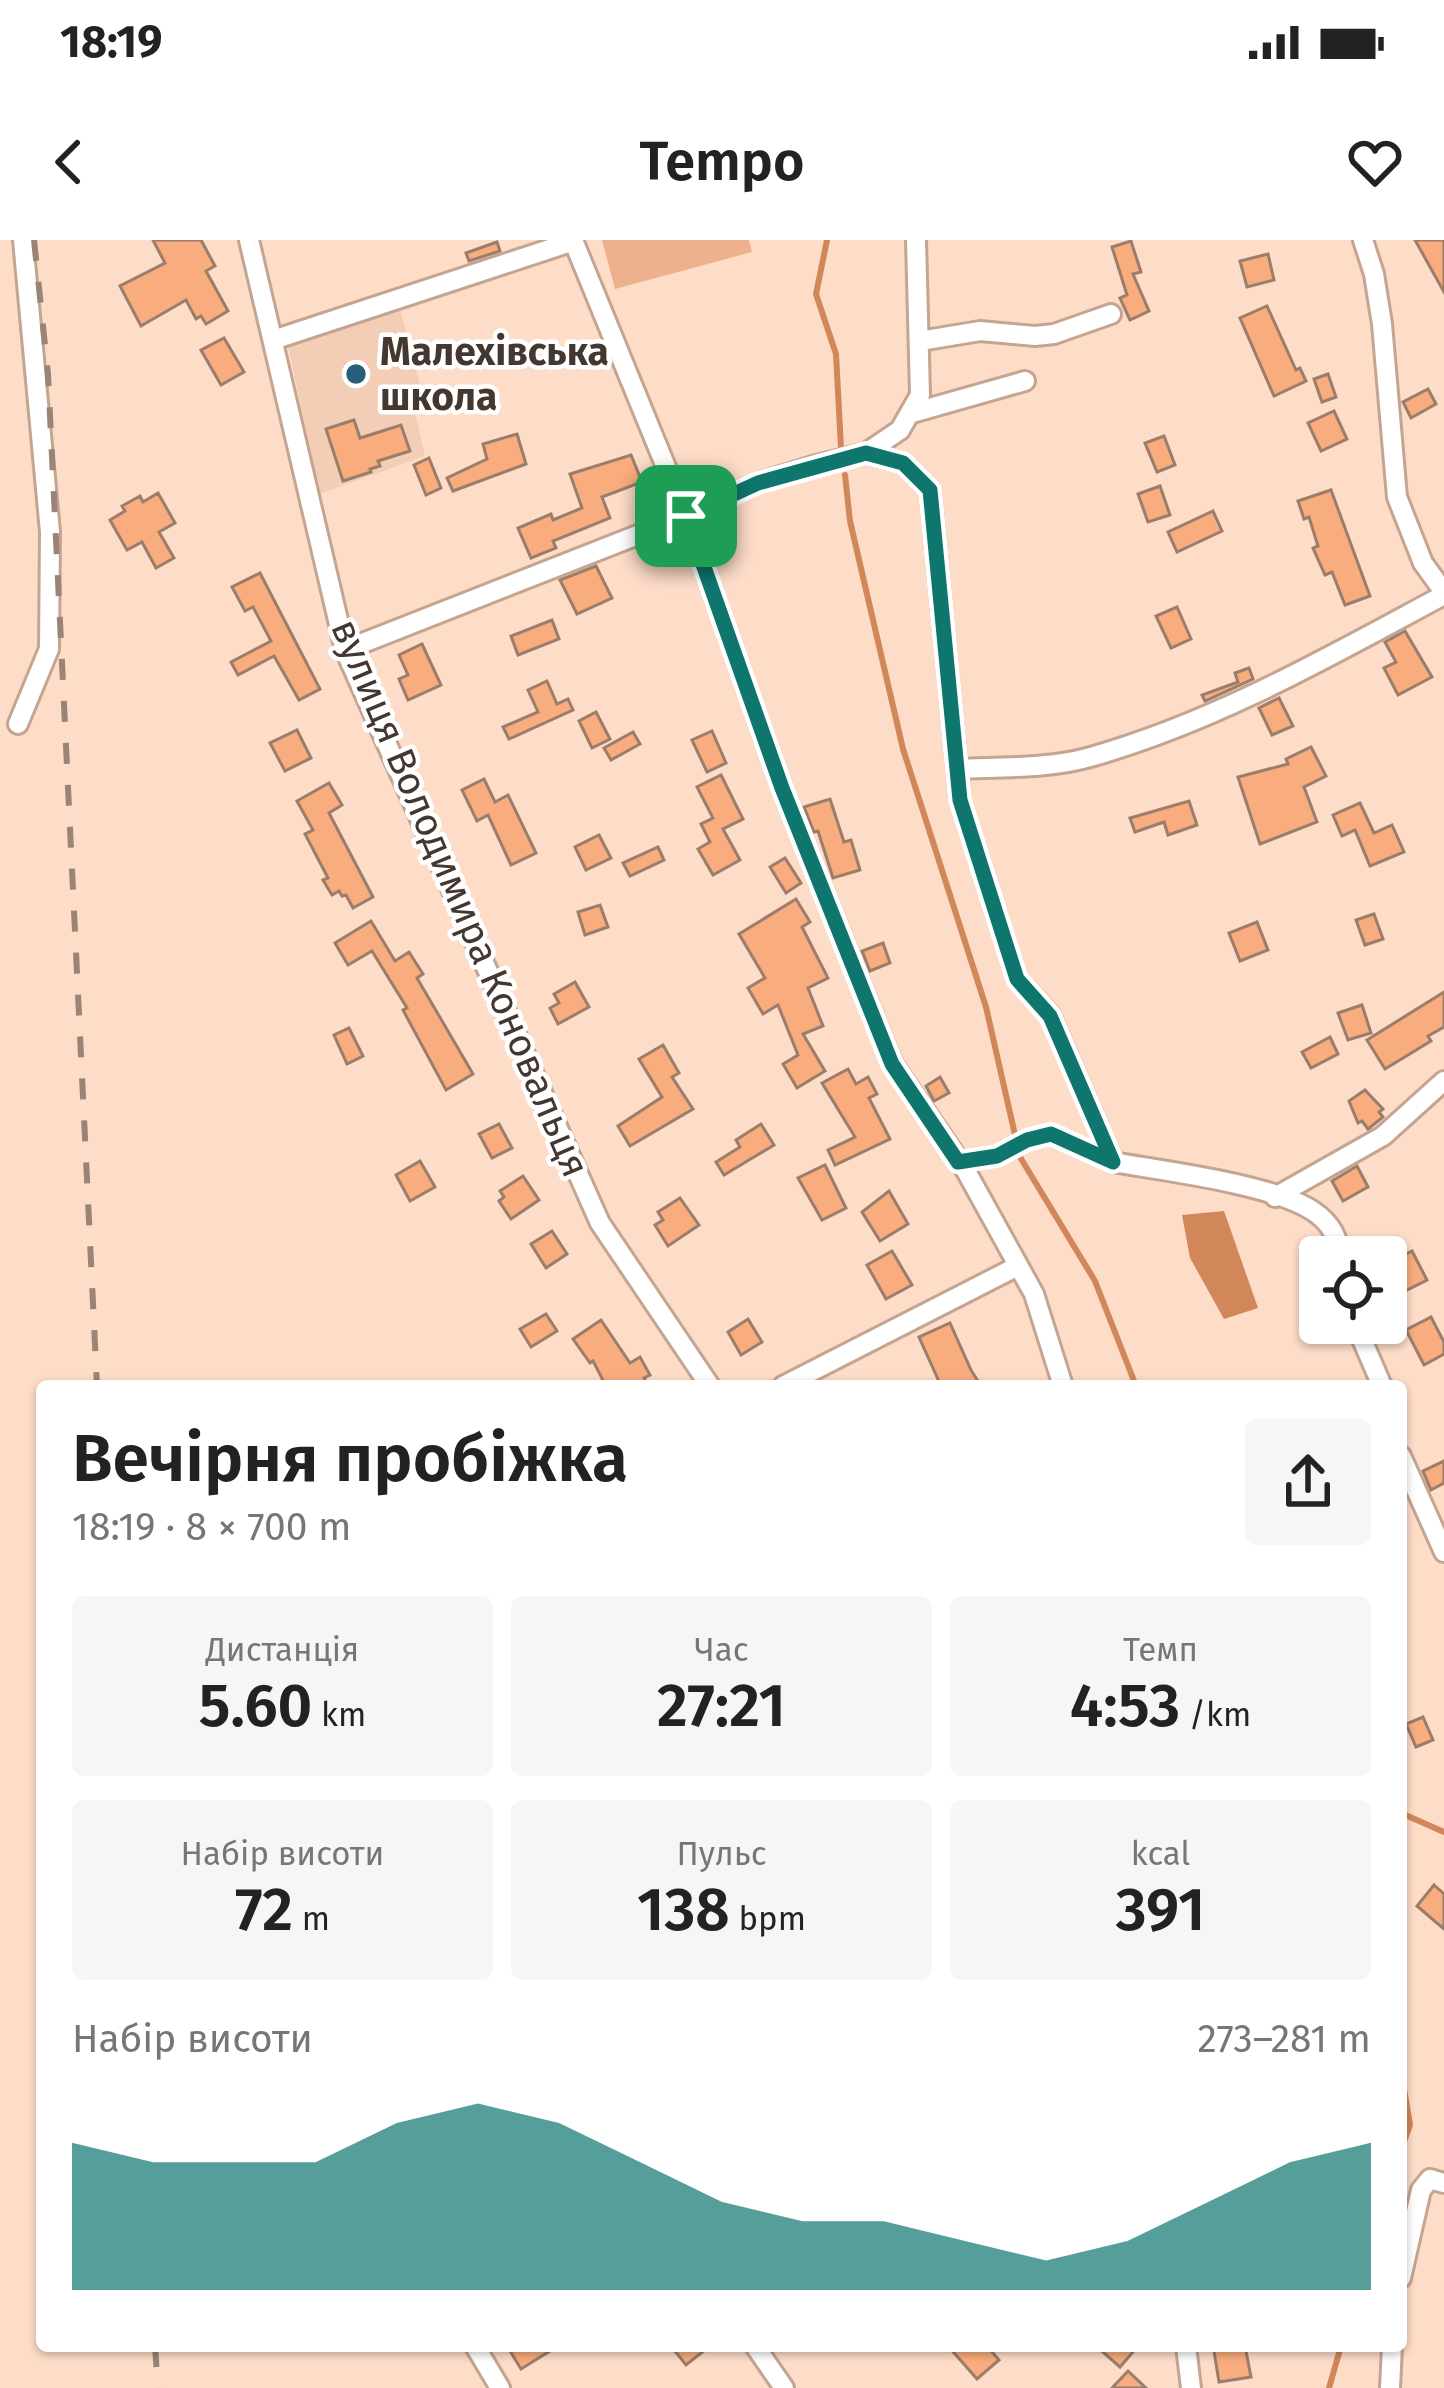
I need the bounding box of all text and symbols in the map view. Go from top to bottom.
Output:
text: 18:19 [60,15,162,69]
icon: back [36,129,102,195]
icon: heart [1342,129,1408,195]
text: Tempo [639,130,805,194]
place label: Малехівська школа [380,329,609,420]
marker: Малехівська школа [343,361,369,387]
pin [635,465,737,567]
icon: arrive [653,483,719,549]
street label: вулиця Володимира Коновальця [321,612,599,1184]
map controls [1299,1236,1407,1344]
button: locate [1299,1236,1407,1344]
text: Вечірня пробіжка [72,1419,628,1498]
button: share [1245,1419,1371,1545]
text: 18:19 · 8 × 700 m [72,1504,351,1550]
text: Дистанція [206,1630,359,1670]
text: Час [695,1630,748,1670]
text: Темп [1123,1630,1198,1670]
text: 5.60 [199,1670,312,1742]
text: 27:21 [657,1670,786,1742]
text: 4:53 [1070,1670,1180,1742]
text: km [312,1695,366,1735]
text: /km [1180,1695,1251,1735]
text: Набір висоти [181,1834,384,1874]
text: Пульс [677,1834,766,1874]
text: kcal [1131,1834,1190,1874]
text: 72 [235,1874,293,1946]
text: 138 [637,1874,730,1946]
text: 391 [1116,1874,1205,1946]
text: m [293,1899,330,1939]
text: bpm [730,1899,806,1939]
text: Набір висоти [72,2016,313,2062]
text: 273–281 m [1198,2016,1371,2062]

